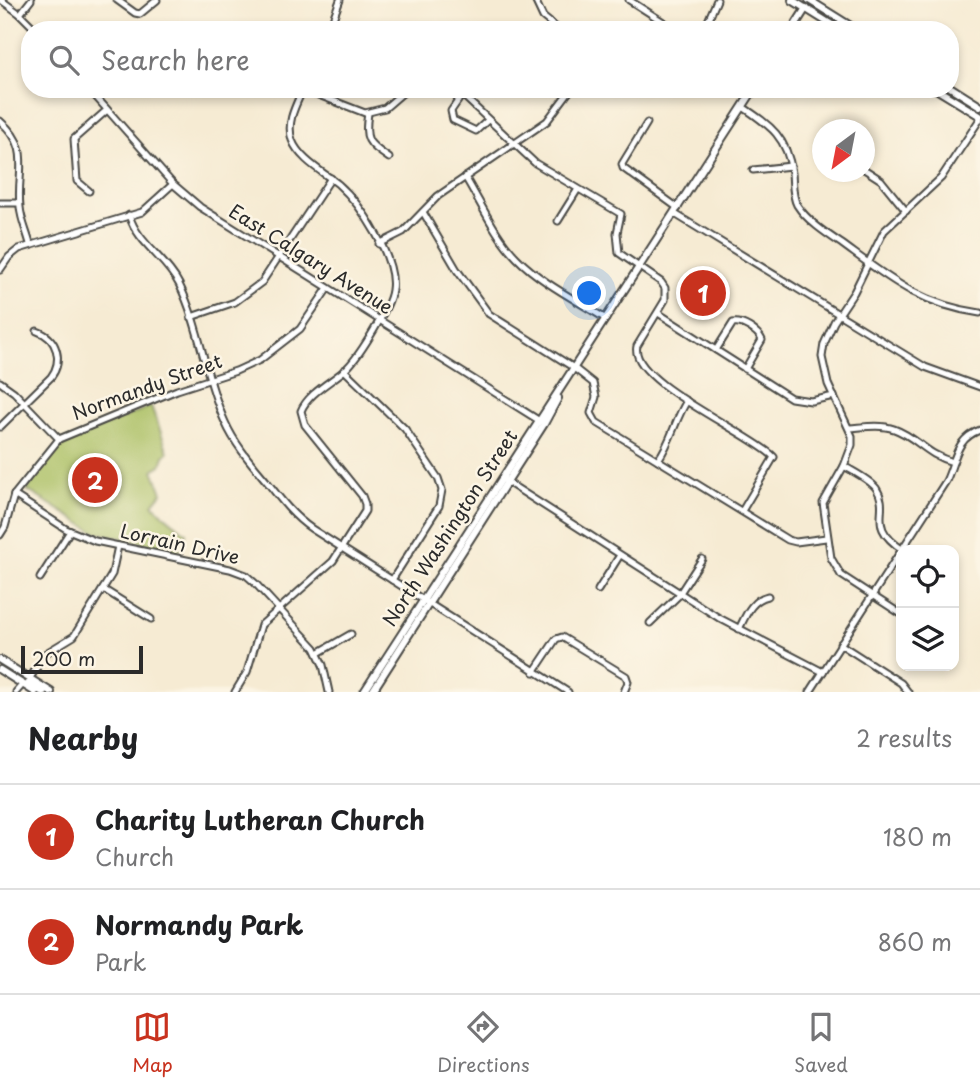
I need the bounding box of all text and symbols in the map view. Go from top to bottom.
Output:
search box [21,21,959,98]
text: Search here [101,40,250,79]
icon: search [45,41,83,79]
north arrow [812,119,875,182]
street label: East Calgary Avenue [224,196,399,320]
pin: 1 [680,267,726,319]
your location [572,276,606,310]
street label: Normandy Street [68,346,226,426]
street label: North Washington Street [375,423,524,631]
pin: 2 [72,454,118,506]
street label: Lorrain Drive [118,516,243,570]
map controls [896,545,959,671]
button: locate [896,545,959,608]
button: layers [896,608,959,671]
scale bar [21,643,144,675]
text: 200 m [32,644,95,672]
text: Nearby [28,715,138,760]
text: 2 results [856,720,952,755]
text: Charity Lutheran Church [95,800,425,839]
text: 1 [46,819,57,854]
text: 180 m [883,819,952,854]
text: Church [95,839,174,874]
text: Normandy Park [95,905,303,944]
text: 2 [43,924,59,959]
text: 860 m [878,924,952,959]
text: Park [95,944,146,979]
tab: Map [132,1008,173,1078]
tab: Directions [437,1008,530,1078]
tab: Saved [794,1008,848,1078]

